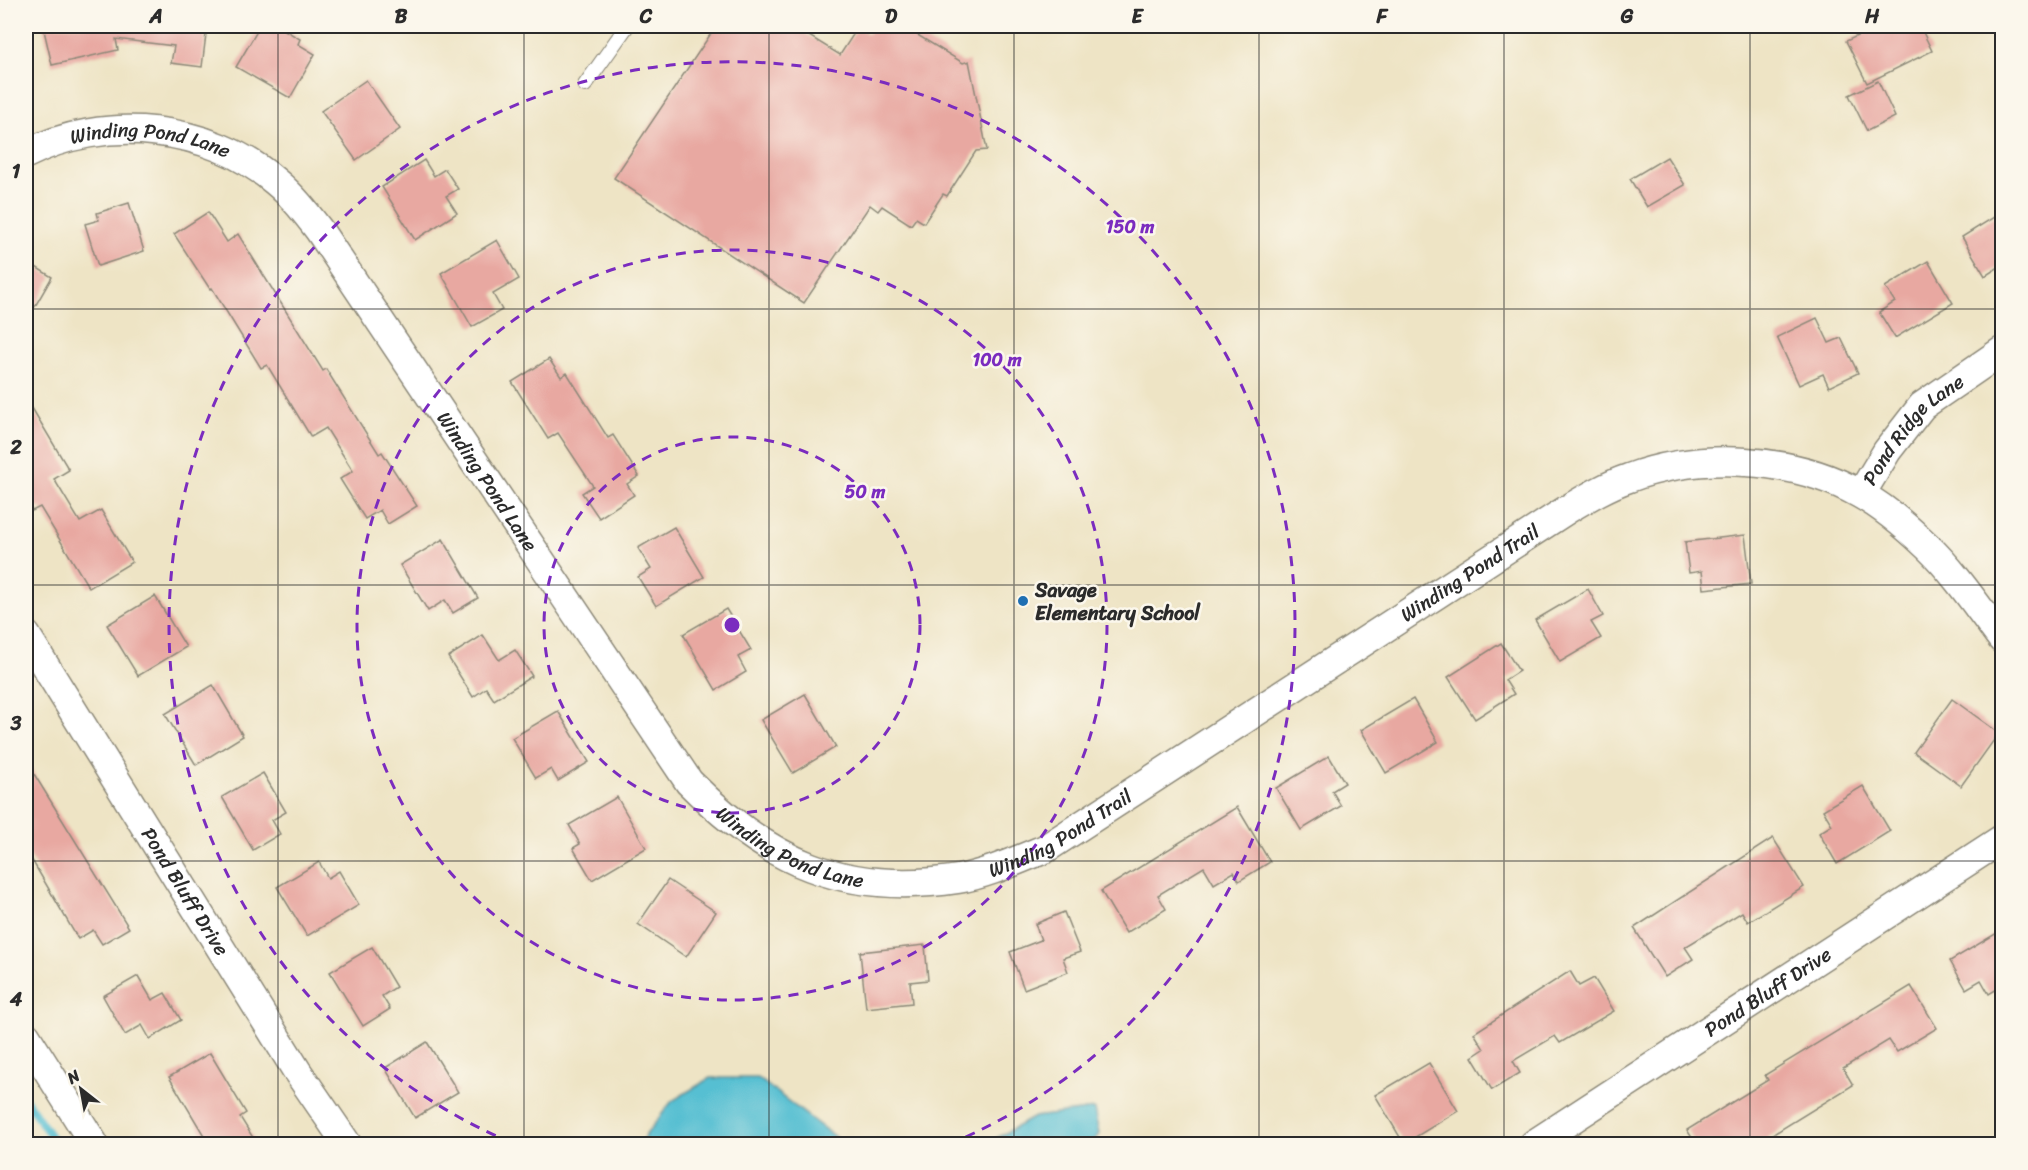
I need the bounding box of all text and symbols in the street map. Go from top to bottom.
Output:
text: A [148,0,163,34]
text: B [395,0,408,34]
text: C [639,0,653,34]
text: D [885,0,898,34]
text: E [1131,0,1144,34]
text: F [1376,0,1389,34]
text: G [1620,0,1634,34]
text: H [1864,0,1880,34]
street label: Winding Pond Lane [67,113,236,168]
text: 1 [12,154,21,189]
text: 150 m [1106,211,1154,243]
text: 100 m [973,344,1022,376]
street label: Pond Ridge Lane [1853,365,1972,492]
street label: Winding Pond Lane [427,404,547,559]
text: 2 [9,430,22,465]
text: 50 m [845,476,886,508]
street label: Winding Pond Trail [1393,514,1548,632]
place label: Savage Elementary School [1034,573,1201,631]
marker: Savage Elementary School [1016,594,1030,608]
centre of rings [722,615,742,635]
text: 3 [10,706,22,741]
street label: Winding Pond Trail [984,779,1141,888]
street label: Winding Pond Lane [708,797,866,898]
street label: Pond Bluff Drive [132,820,238,963]
street label: Pond Bluff Drive [1697,937,1839,1047]
text: 4 [9,982,23,1017]
north arrow [51,1059,111,1119]
text: N [60,1061,87,1092]

